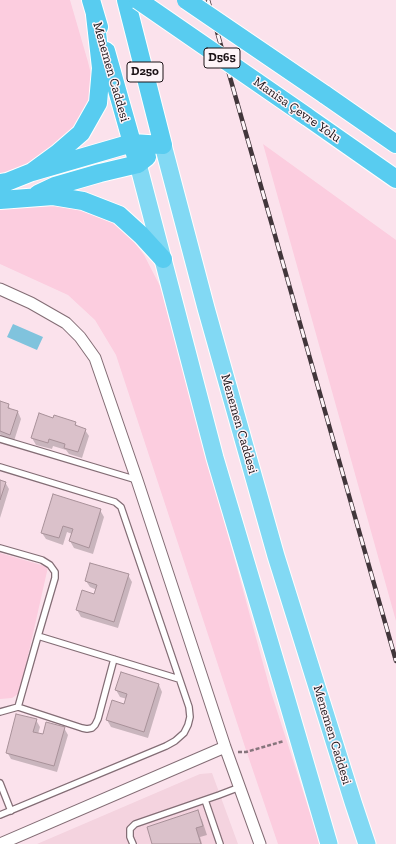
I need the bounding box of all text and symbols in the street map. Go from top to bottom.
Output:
street label: Menemen Caddesi [89,20,133,124]
road number: D565 [204,48,240,68]
road number: D250 [127,62,163,82]
street label: Manisa Çevre Yolu [250,74,344,146]
street label: Menemen Caddesi [217,372,261,476]
street label: Menemen Caddesi [309,683,355,787]

